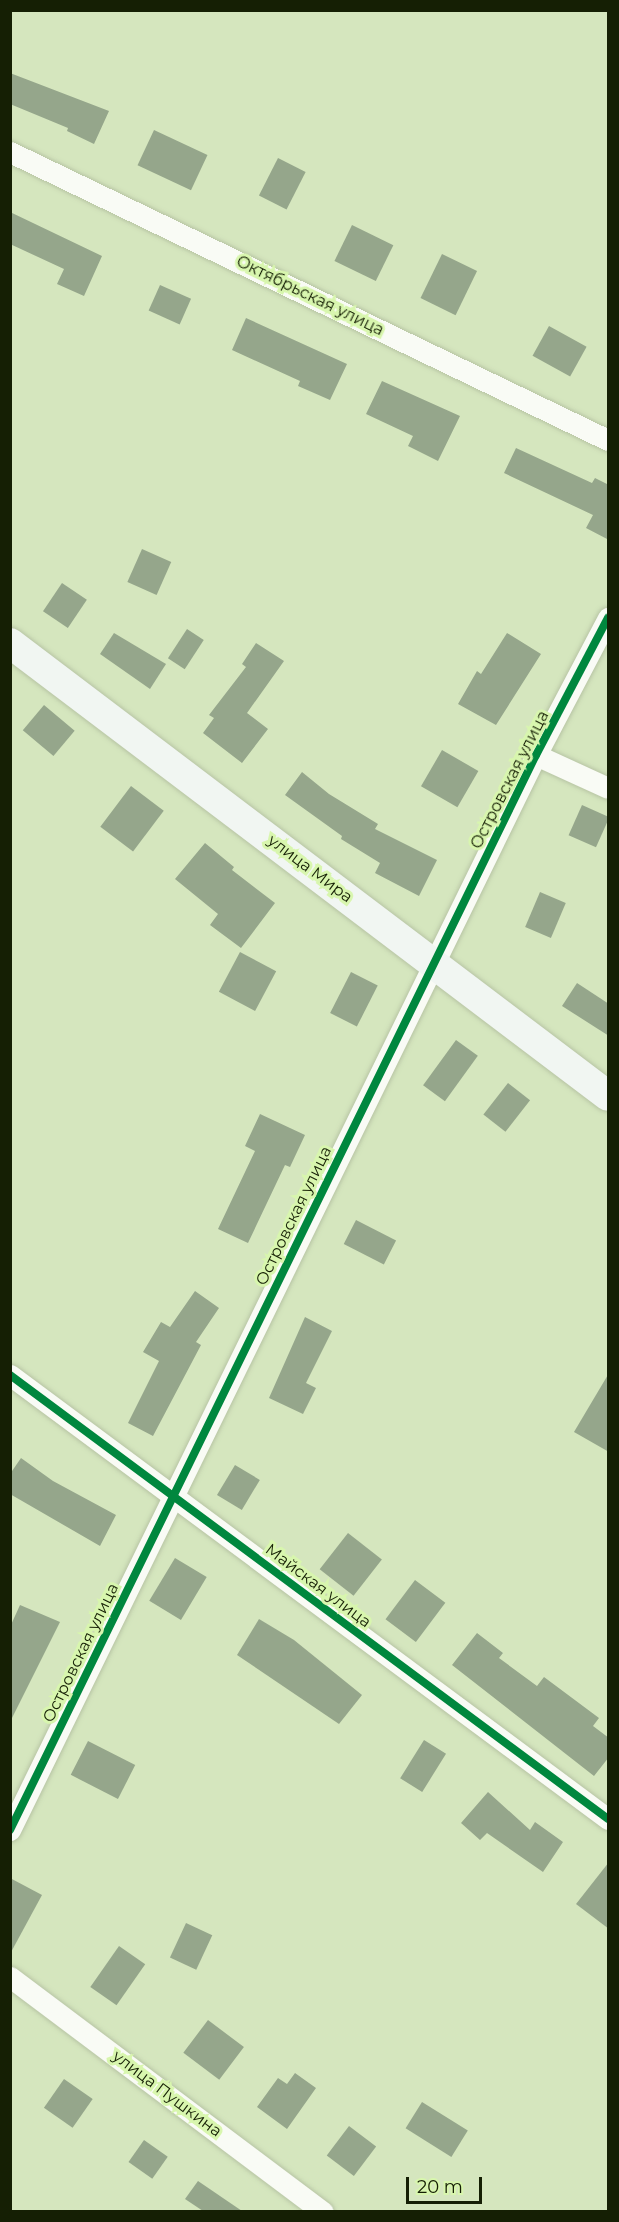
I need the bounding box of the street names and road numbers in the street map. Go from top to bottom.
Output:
street label: Октябрьская улица [233,252,387,340]
street label: Островская улица [467,708,553,852]
street label: улица Мира [264,831,356,907]
street label: Островская улица [252,1143,336,1289]
street label: Майская улица [261,1540,375,1632]
street label: Островская улица [39,1580,123,1726]
street label: улица Пушкина [109,2047,225,2141]

